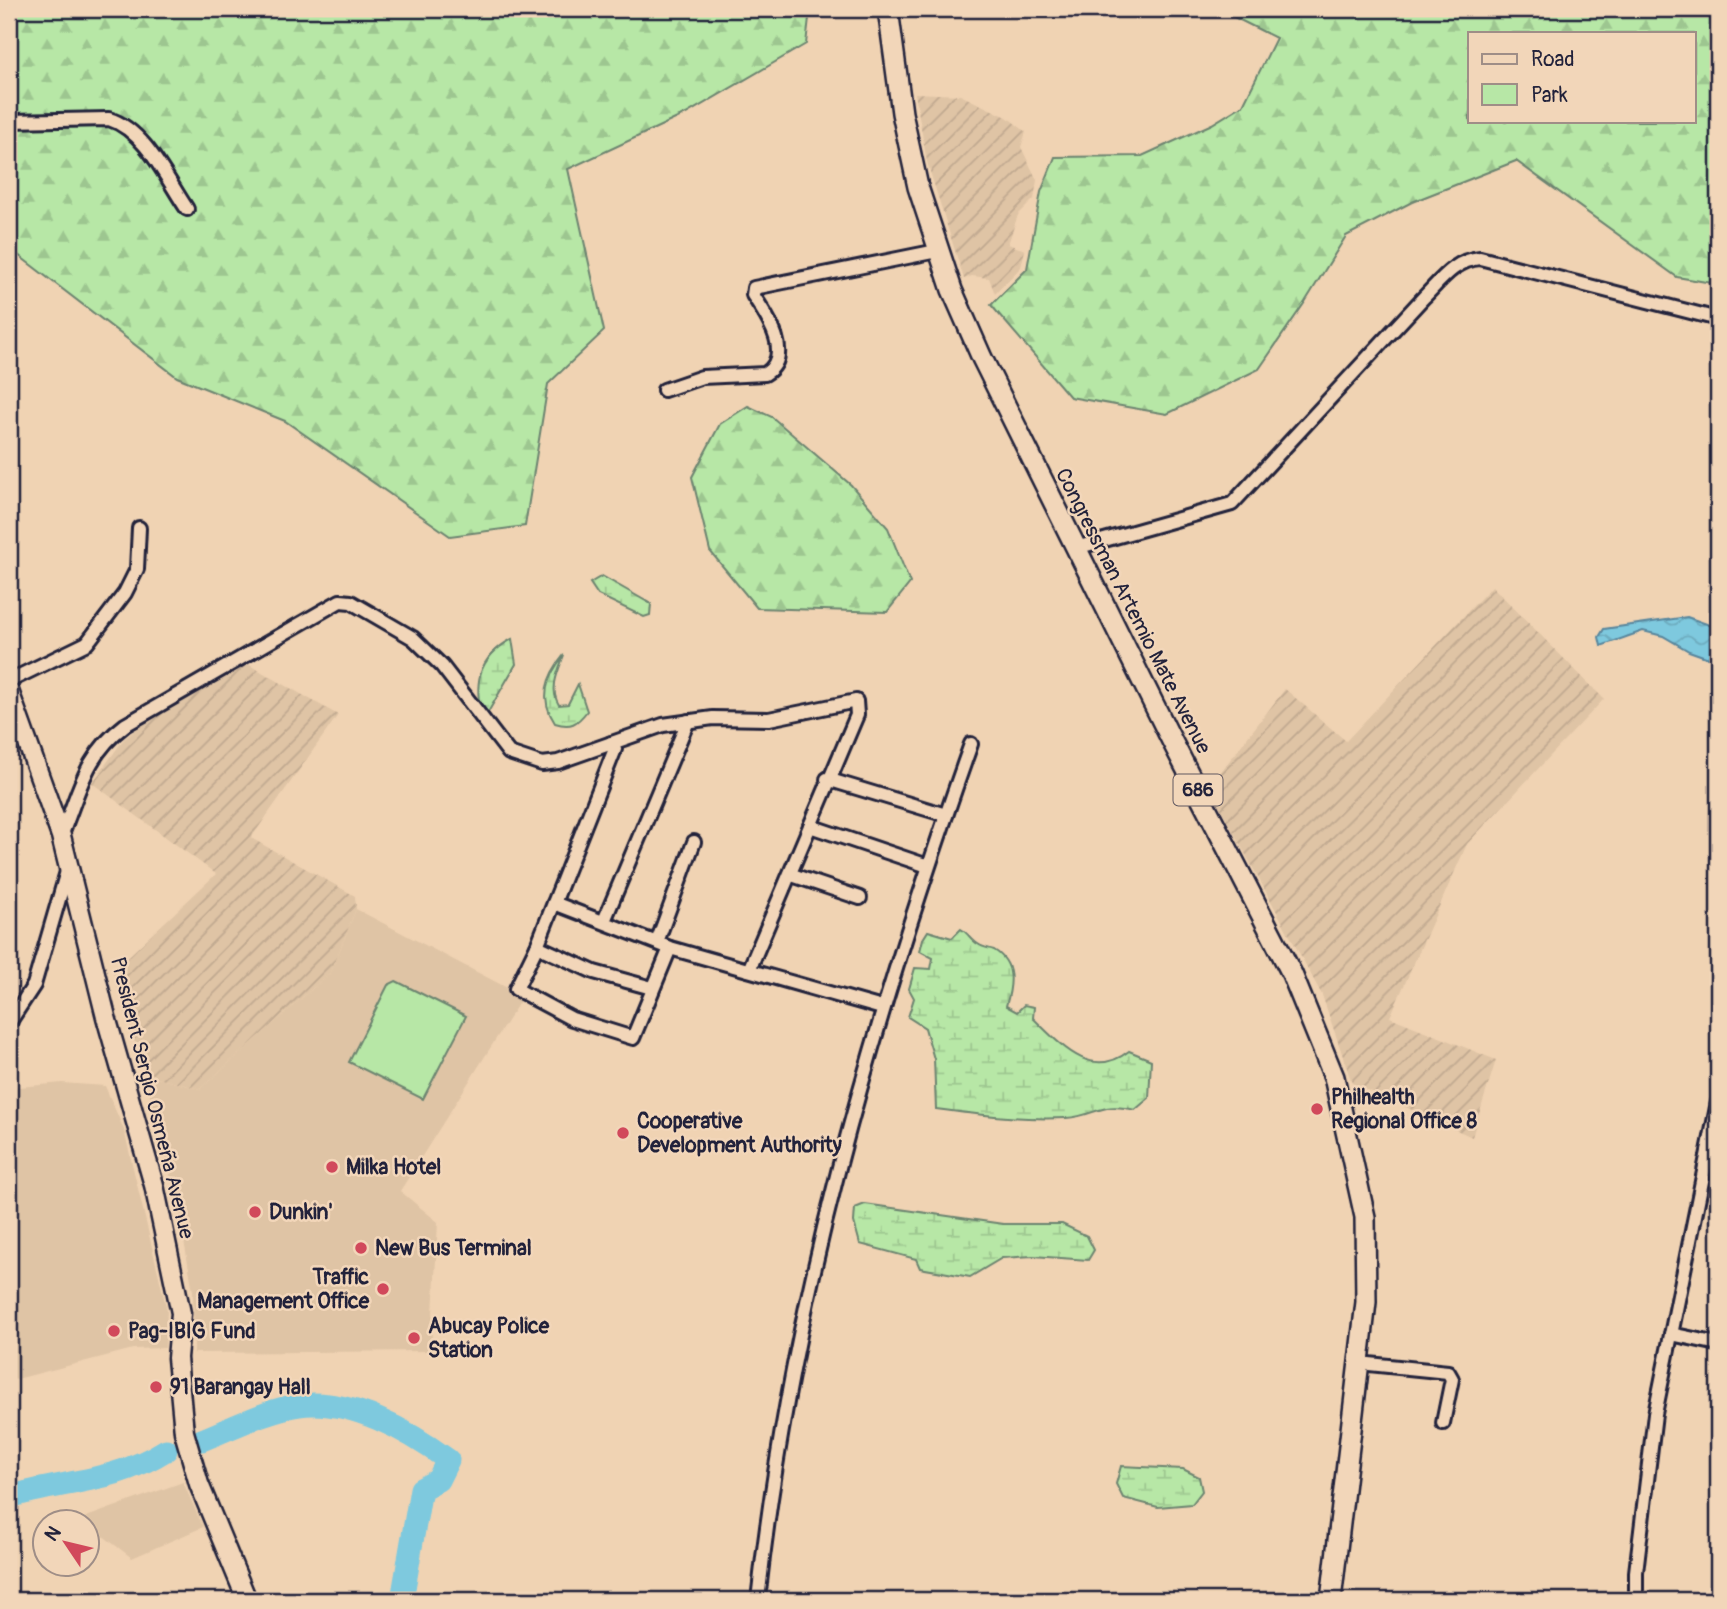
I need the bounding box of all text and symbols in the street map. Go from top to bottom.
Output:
legend [1468,32,1696,122]
text: Road [1531,46,1575,73]
text: Park [1531,82,1568,109]
street label: Congressman Artemio Mate Avenue [1049,464,1217,759]
road number: 686 [1174,775,1222,806]
street label: President Sergio Osmeña Avenue [104,954,200,1242]
place label: Philhealth Regional Office 8 [1331,1084,1477,1135]
marker: Philhealth Regional Office 8 [1309,1101,1325,1117]
place label: Cooperative Development Authority [637,1108,842,1159]
marker: Cooperative Development Authority [615,1125,631,1141]
place label: Milka Hotel [346,1154,441,1181]
marker: Milka Hotel [324,1159,340,1175]
place label: Dunkin' [269,1199,333,1226]
marker: Dunkin' [247,1204,263,1220]
place label: New Bus Terminal [375,1235,532,1262]
marker: New Bus Terminal [353,1240,369,1256]
place label: Traffic Management Office [197,1264,370,1315]
marker: Traffic Management Office [375,1281,391,1297]
place label: Abucay Police Station [428,1313,550,1364]
place label: Pag-IBIG Fund [128,1318,256,1345]
marker: Pag-IBIG Fund [106,1323,122,1339]
marker: Abucay Police Station [406,1330,422,1346]
place label: 91 Barangay Hall [170,1374,311,1401]
marker: 91 Barangay Hall [148,1379,164,1395]
north arrow [32,1508,102,1578]
text: N [39,1522,66,1546]

